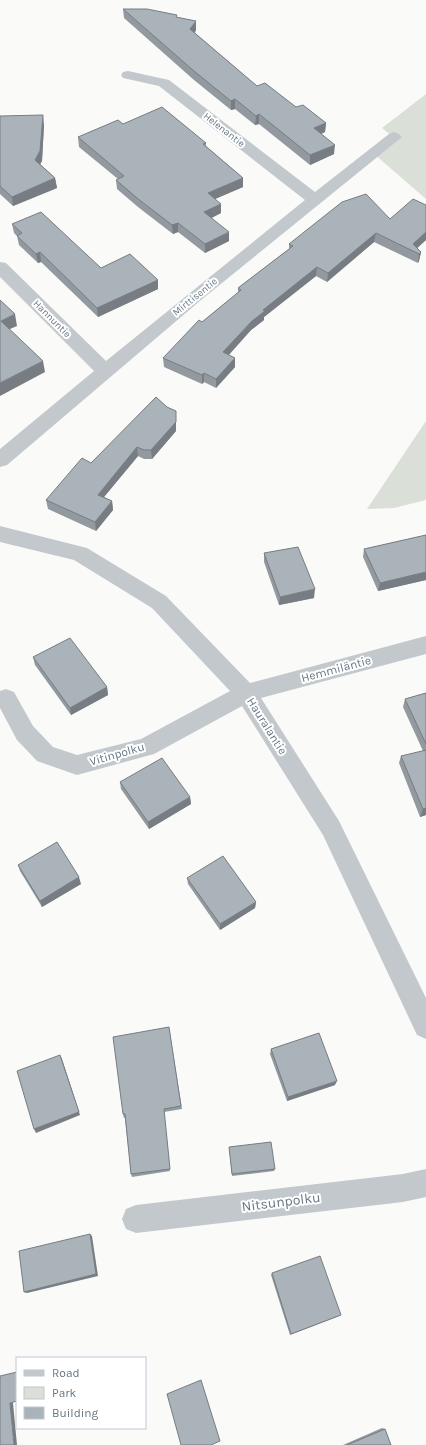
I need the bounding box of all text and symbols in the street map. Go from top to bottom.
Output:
street label: Helenantie [201,110,247,150]
street label: Mirttisentie [170,275,220,319]
street label: Hannuntie [31,298,73,340]
street label: Hemmiläntie [300,653,372,685]
street label: Hauralantie [244,695,290,757]
street label: Vitinpolku [88,739,146,769]
street label: Nitsunpolku [241,1189,321,1215]
legend [16,1357,146,1429]
text: Road [52,1366,80,1380]
text: Park [52,1386,77,1400]
text: Building [52,1406,99,1420]

